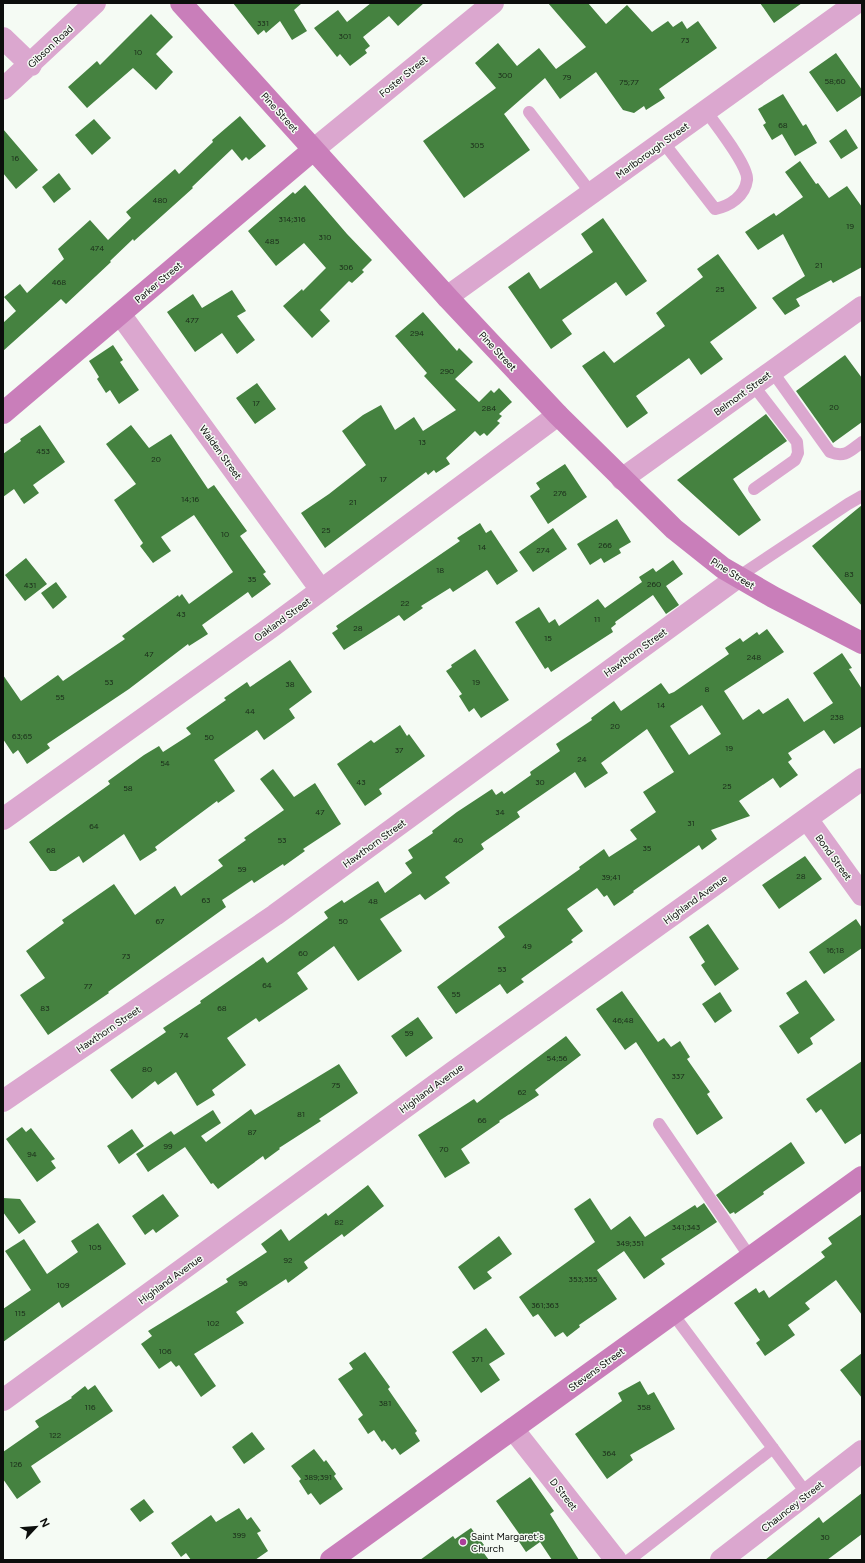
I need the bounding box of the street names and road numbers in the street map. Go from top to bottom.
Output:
street label: Gibson Road [25,22,76,71]
street label: Foster Street [376,53,430,100]
street label: Pine Street [258,90,301,135]
street label: Marlborough Street [613,119,692,181]
street label: Parker Street [132,259,185,306]
street label: Pine Street [476,329,519,374]
street label: Belmont Street [711,368,774,419]
street label: Walden Street [197,423,245,482]
street label: Pine Street [708,555,757,592]
street label: Oakland Street [251,594,313,644]
street label: Hawthorn Street [601,625,670,680]
street label: Hawthorn Street [340,816,409,871]
street label: Bond Street [813,832,855,883]
street label: Highland Avenue [661,871,730,927]
street label: Hawthorn Street [74,1003,143,1056]
street label: Highland Avenue [397,1060,466,1116]
street label: Highland Avenue [136,1251,205,1307]
street label: Stevens Street [566,1344,627,1394]
street label: D Street [547,1476,580,1513]
street label: Chauncey Street [759,1478,826,1535]

